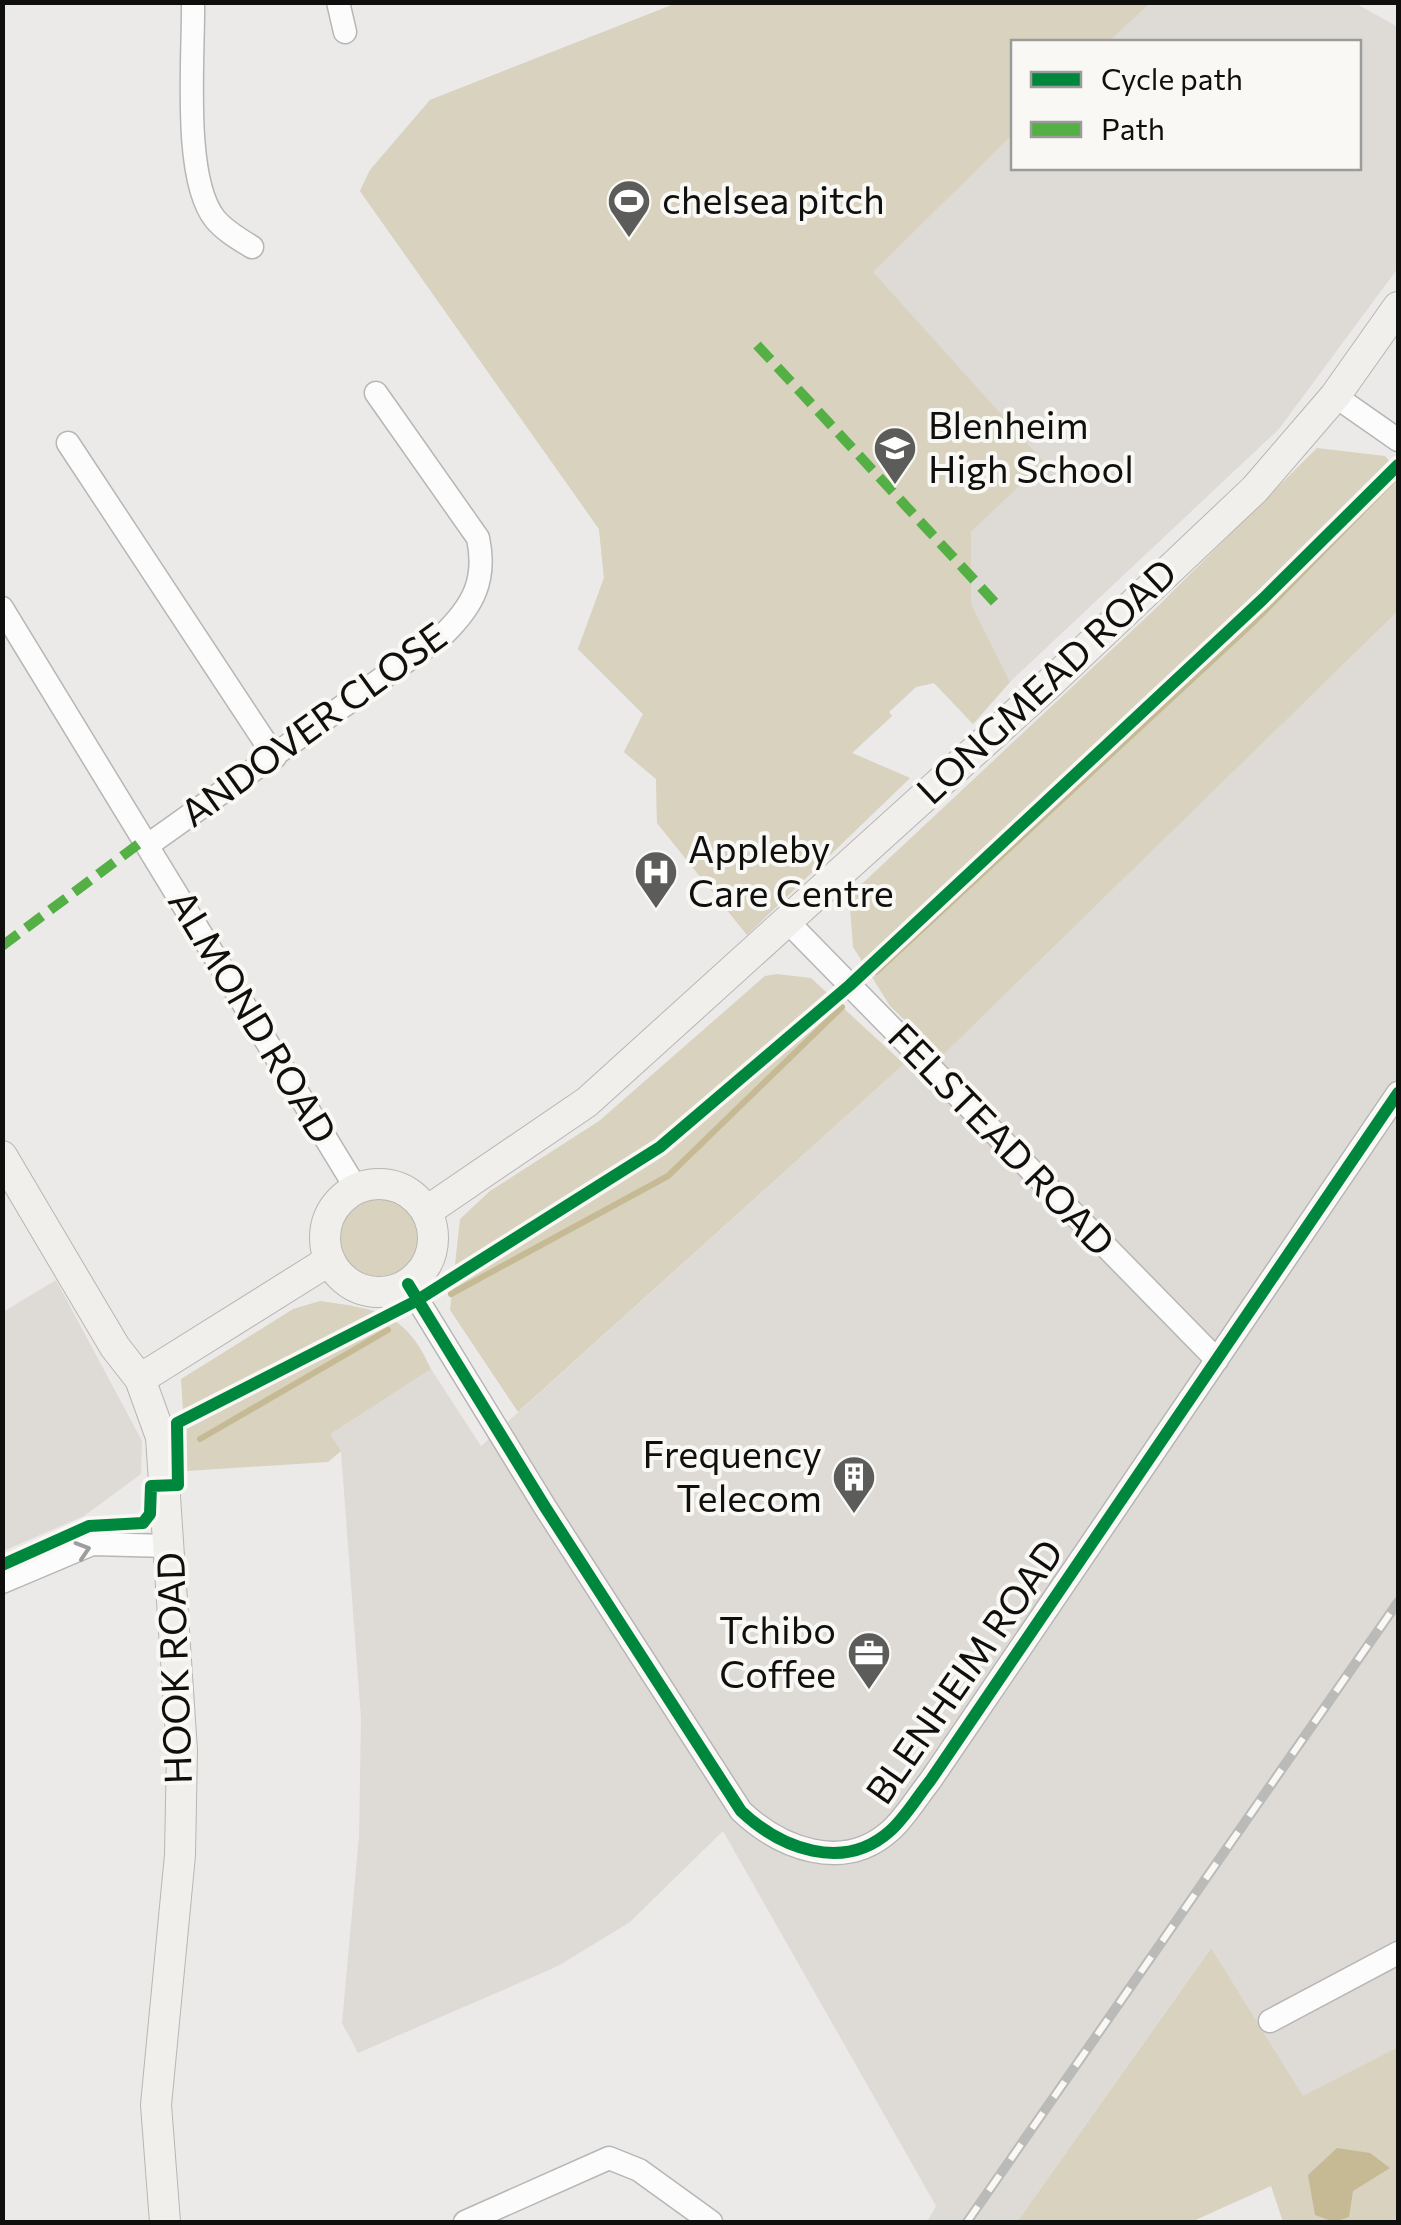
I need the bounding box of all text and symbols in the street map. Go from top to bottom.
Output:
legend [1011,40,1361,170]
text: Cycle path [1101,59,1243,96]
text: Path [1101,109,1165,146]
place label: chelsea pitch [662,175,885,222]
sports icon: chelsea pitch [606,178,652,239]
place label: Blenheim High School [928,400,1134,491]
school or university icon: Blenheim High School [872,425,918,486]
street label: LONGMEAD ROAD [906,548,1185,813]
street label: ANDOVER CLOSE [170,611,455,835]
place label: Appleby Care Centre [688,824,894,915]
hospital icon: Appleby Care Centre [633,849,679,910]
street label: ALMOND ROAD [160,880,348,1151]
street label: FELSTEAD ROAD [880,1012,1126,1264]
place label: Frequency Telecom [642,1429,822,1520]
building icon: Frequency Telecom [831,1454,877,1515]
street label: BLENHEIM ROAD [854,1529,1072,1812]
one-way arrow [74,1541,91,1561]
street label: HOOK ROAD [145,1551,200,1785]
place label: Tchibo Coffee [719,1605,836,1696]
office icon: Tchibo Coffee [846,1630,892,1691]

